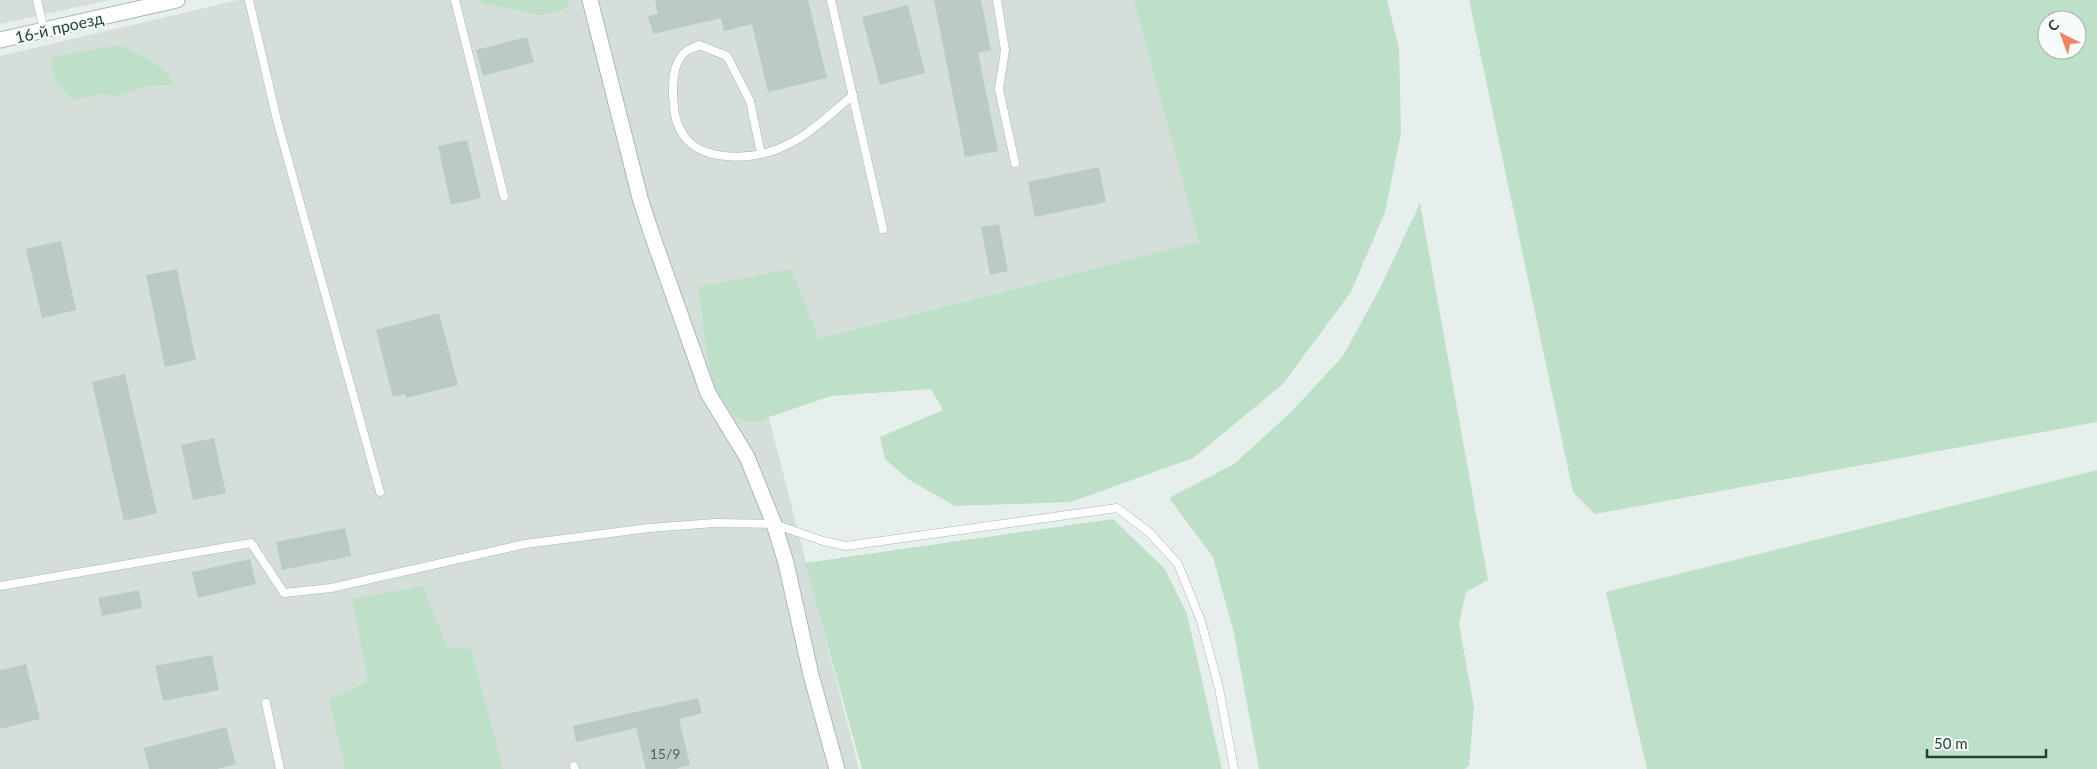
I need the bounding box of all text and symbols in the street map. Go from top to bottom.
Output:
street label: 16-й проезд [13,8,105,46]
north arrow [2037,10,2087,60]
text: С [2044,15,2063,34]
scale bar [1927,726,2046,758]
text: 50 m [1934,734,1968,752]
house number: 15/9 [650,745,680,762]

